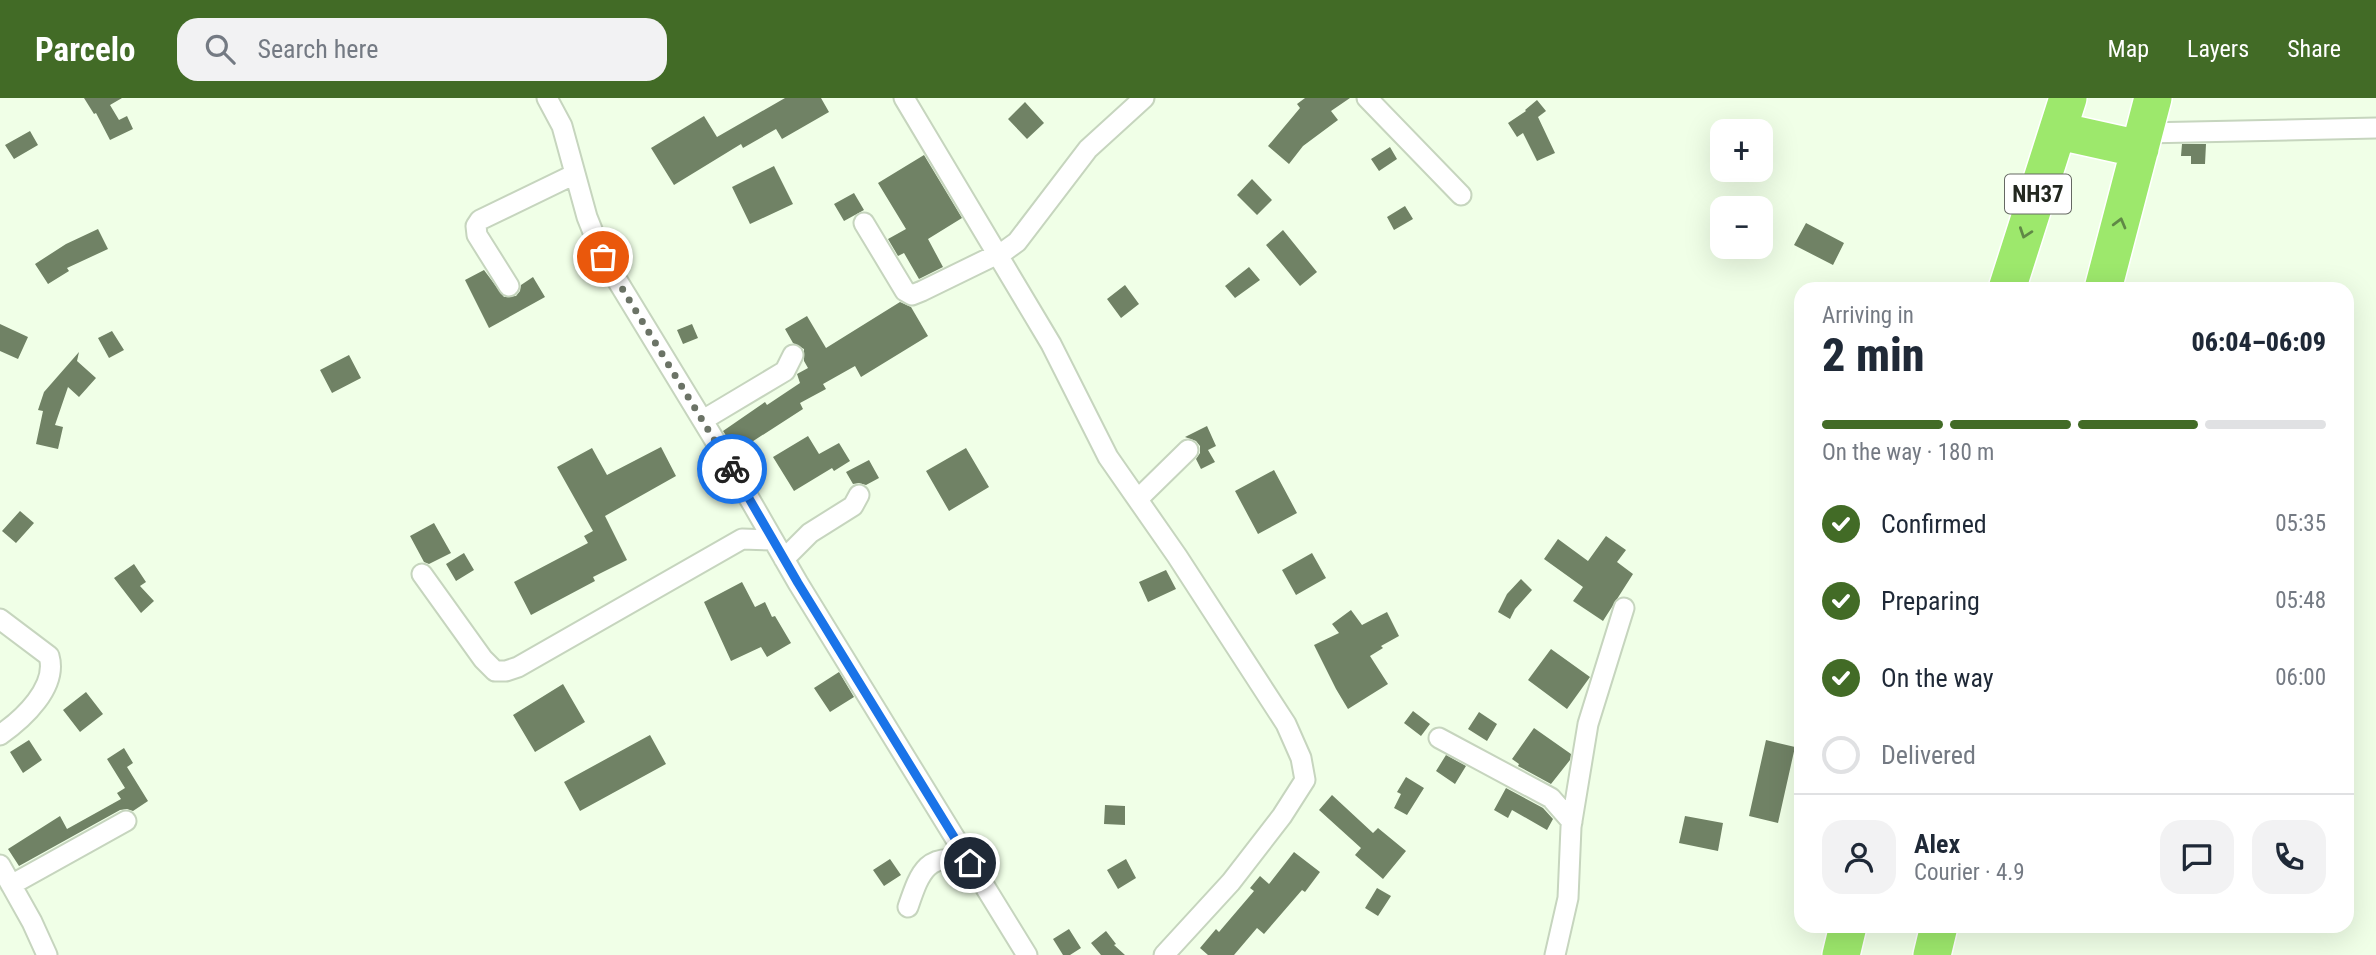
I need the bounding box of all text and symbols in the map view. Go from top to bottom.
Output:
search box [177,18,667,81]
text: Parcelo [35,30,135,69]
icon: search [201,30,239,68]
text: Search here [257,34,378,64]
text: Map [2108,35,2149,63]
text: Layers [2187,35,2249,63]
text: Share [2287,35,2341,63]
map controls [1710,119,1773,259]
button: + [1710,119,1773,182]
road number: NH37 [2005,174,2071,214]
button: − [1710,196,1773,259]
one-way arrow [2112,217,2127,229]
one-way arrow [2019,226,2033,239]
pin [573,227,633,287]
icon: bag [584,238,622,276]
text: Arriving in [1822,302,1914,329]
text: 06:04–06:09 [2192,327,2326,357]
text: 2 min [1822,328,1925,382]
courier [697,434,767,504]
text: On the way · 180 m [1822,439,1994,466]
icon: bike [713,450,751,488]
icon: check [1822,505,1860,543]
text: Confirmed [1881,509,1987,539]
text: 05:35 [2275,510,2326,537]
icon: check [1822,582,1860,620]
text: Preparing [1881,586,1980,616]
text: 05:48 [2275,587,2326,614]
icon: check [1822,659,1860,697]
text: On the way [1881,663,1994,693]
text: 06:00 [2275,664,2326,691]
text: Delivered [1881,740,1976,770]
button: person [1822,820,1896,894]
button: chat [2160,820,2234,894]
button: phone [2252,820,2326,894]
text: Alex [1914,829,1960,859]
pin [940,833,1000,893]
icon: home [951,844,989,882]
text: Courier · 4.9 [1914,859,2025,886]

